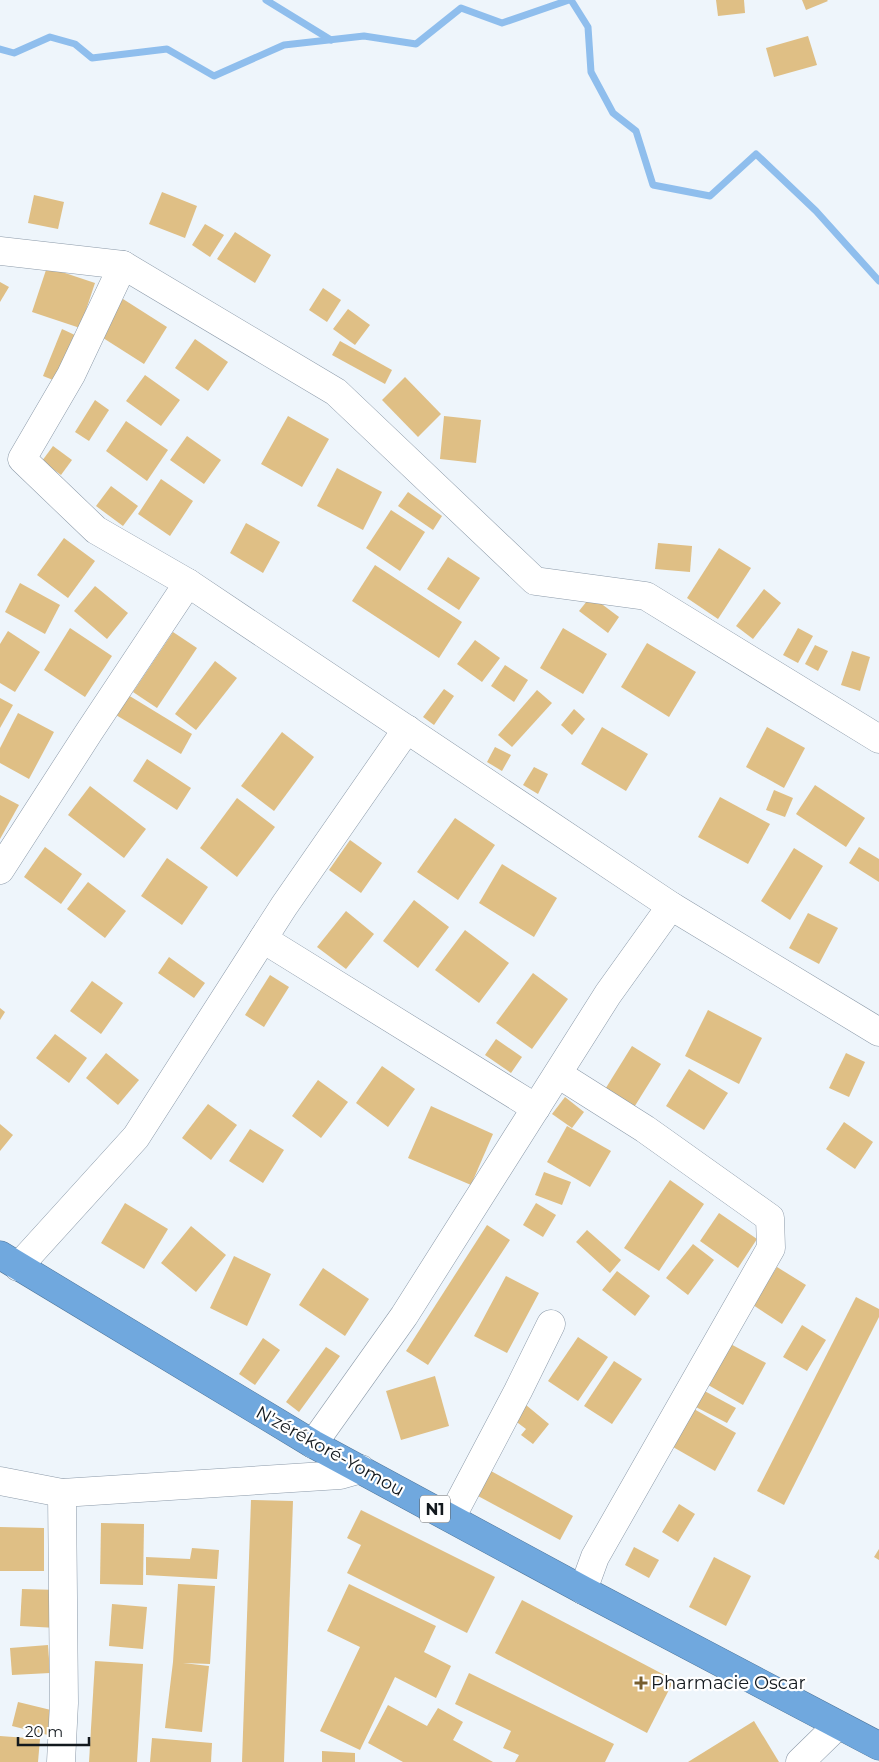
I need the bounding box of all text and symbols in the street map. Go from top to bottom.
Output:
street label: N'zérékoré-Yomou [252,1401,408,1501]
road number: N1 [420,1496,450,1522]
place label: Pharmacie Oscar [651,1672,806,1694]
marker: Pharmacie Oscar [635,1677,647,1689]
scale bar [18,1714,89,1746]
text: 20 m [25,1722,63,1741]

